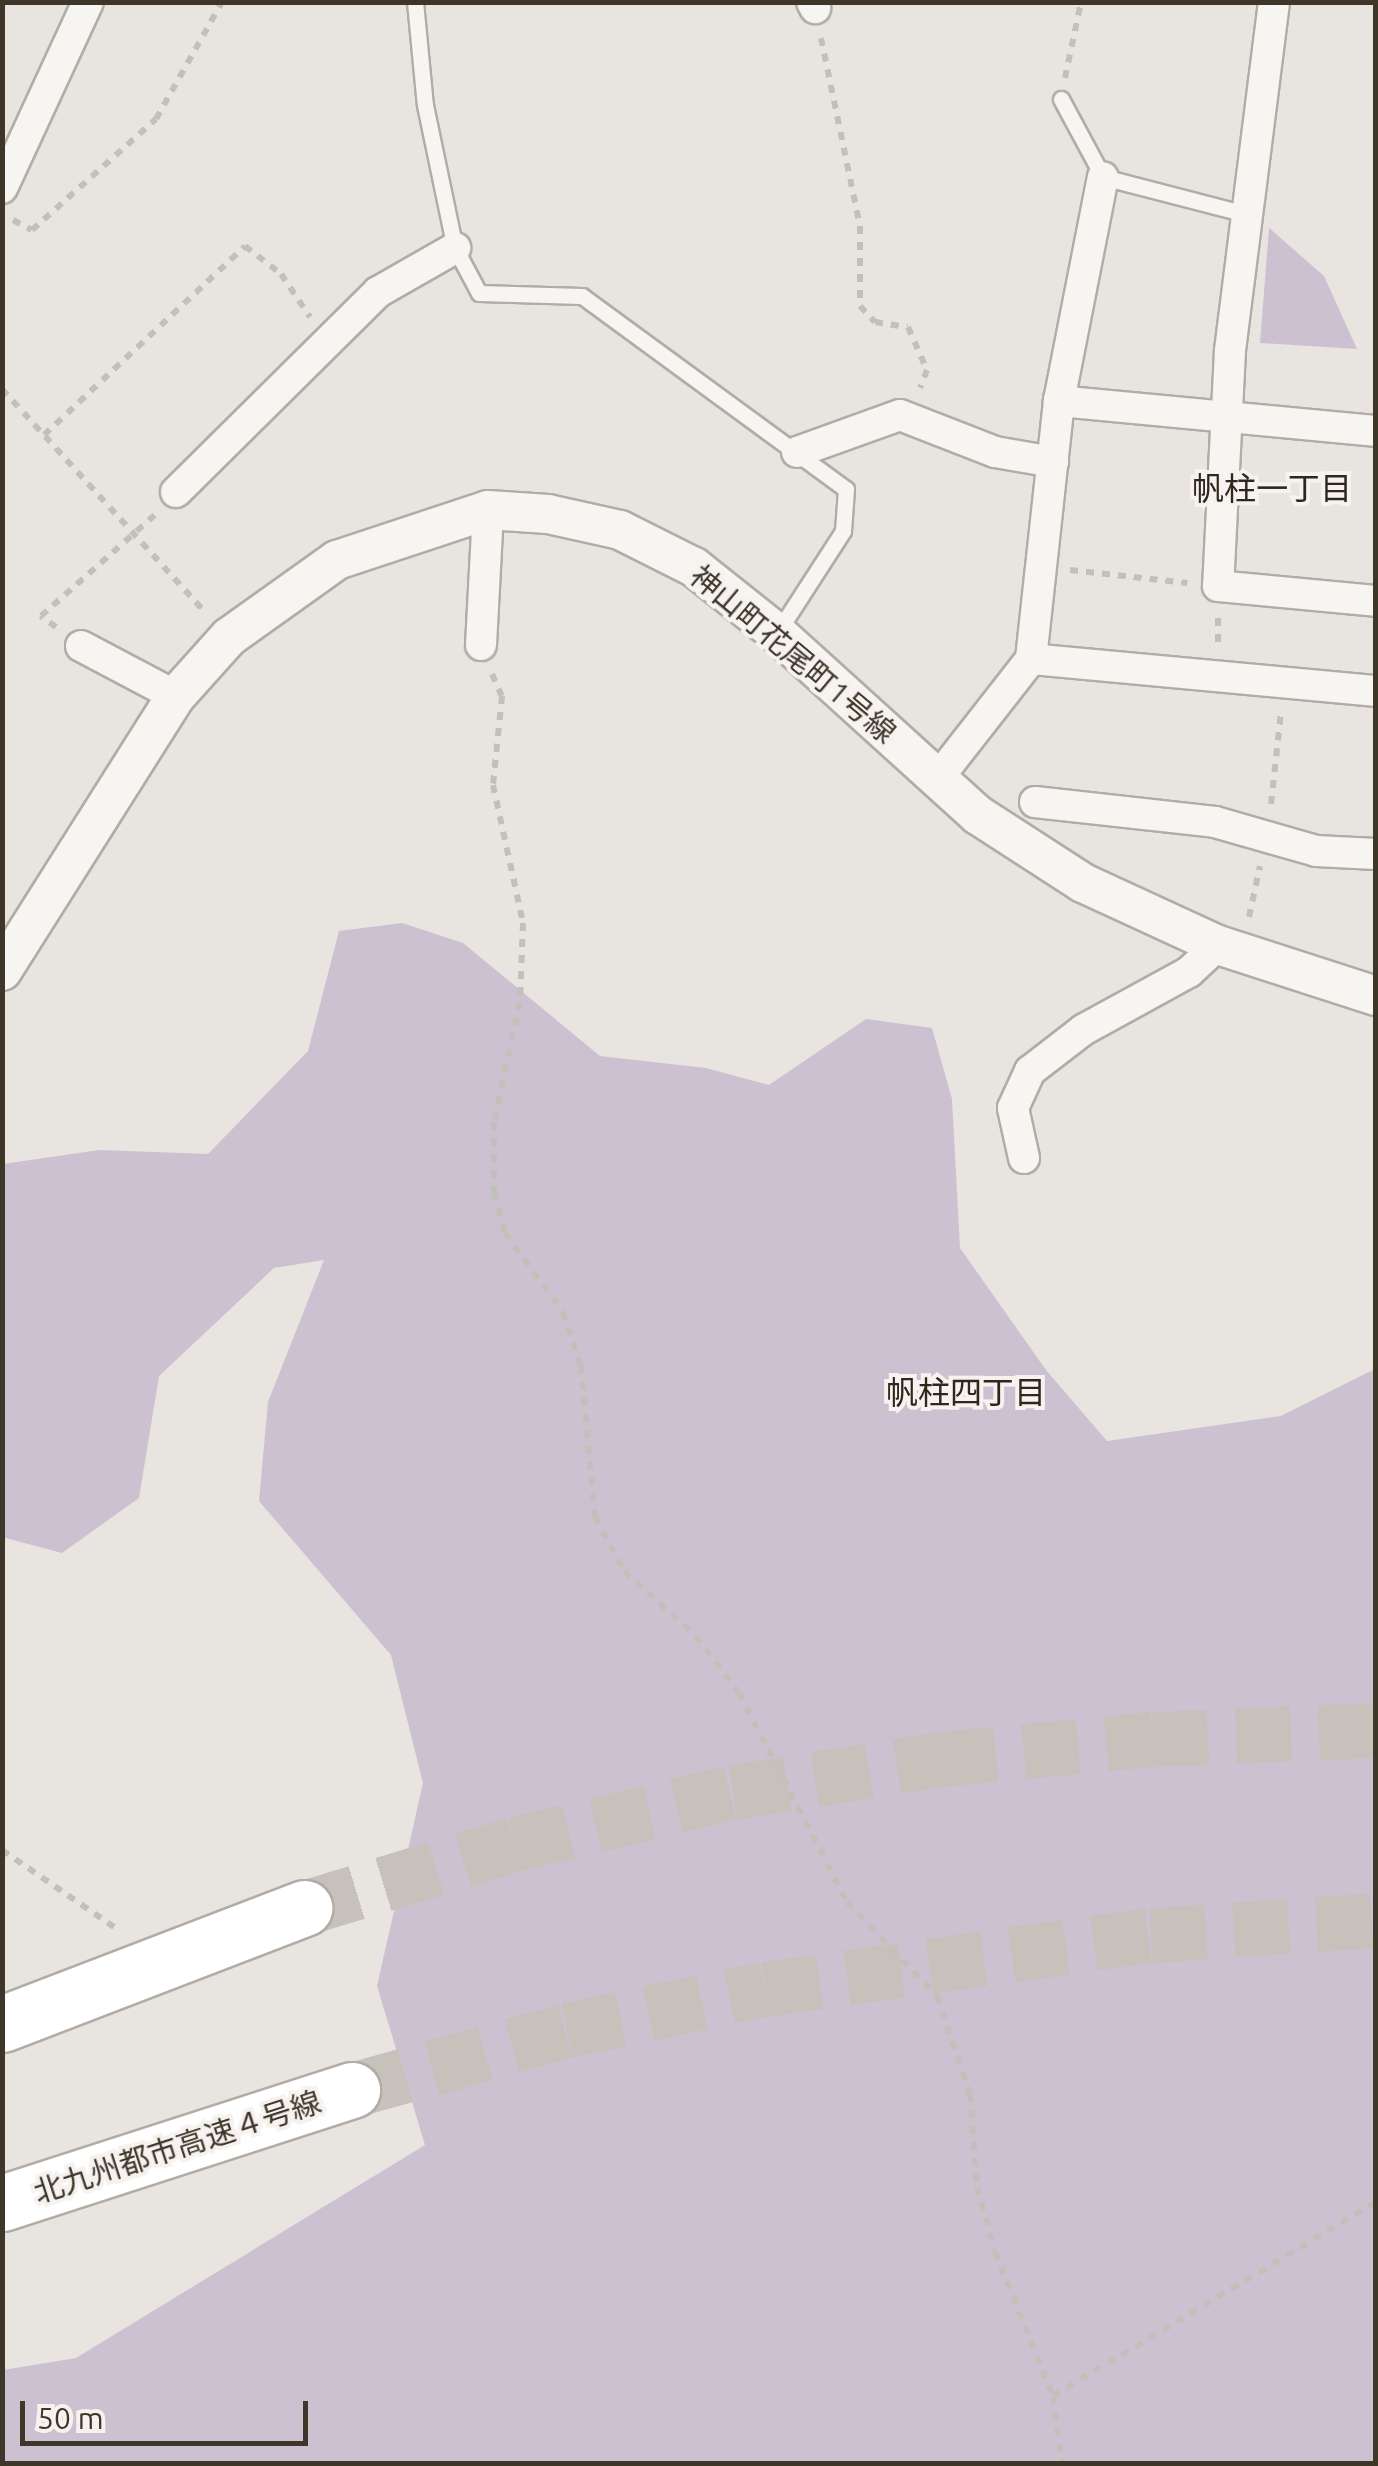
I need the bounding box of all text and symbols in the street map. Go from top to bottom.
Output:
district label: 帆柱一丁目 [1192,469,1352,507]
street label: 神山町花尾町1号線 [683,558,903,750]
district label: 帆柱四丁目 [886,1373,1046,1411]
street label: 北九州都市高速４号線 [29,2084,325,2210]
scale bar [25,2381,312,2443]
text: 50 m [37,2401,104,2435]

